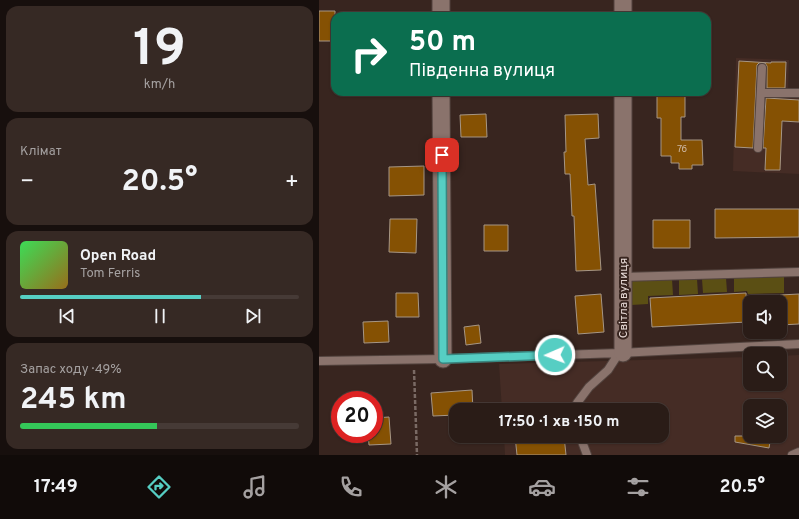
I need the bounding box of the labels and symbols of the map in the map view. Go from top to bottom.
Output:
pin [425,138,459,172]
house number: 7б [677,143,688,156]
street label: Світла вулиця [616,258,632,338]
position arrow [534,334,576,376]
speed limit sign: 20 [331,391,383,443]

